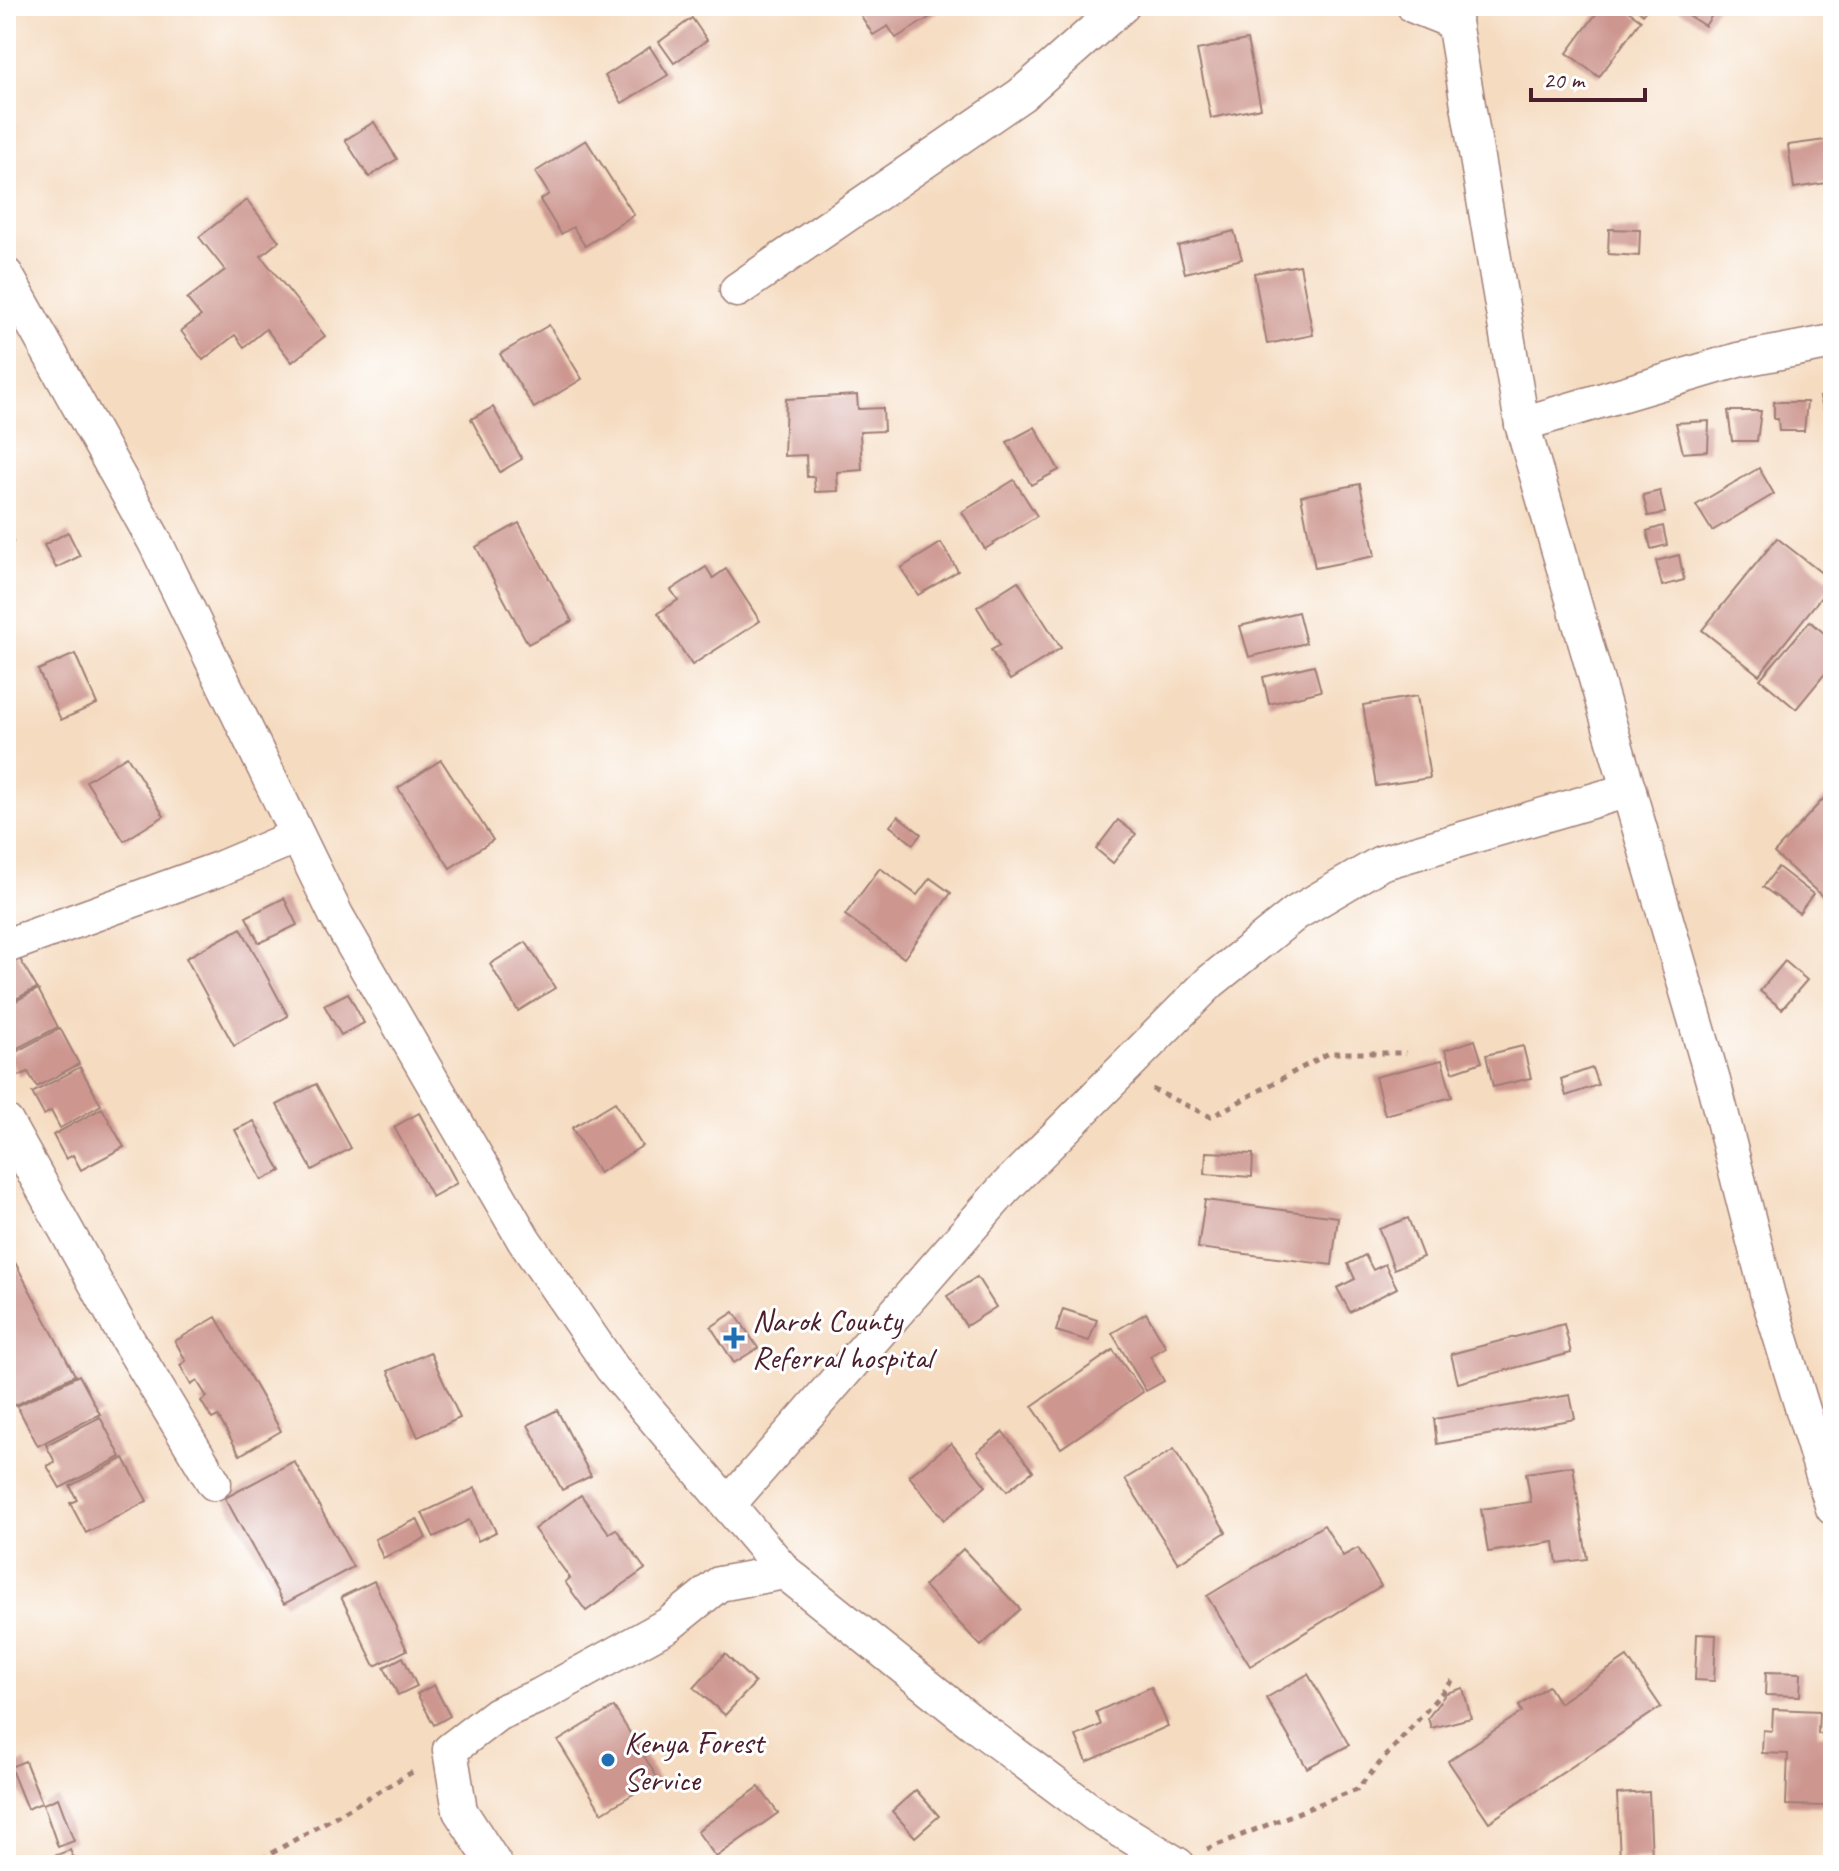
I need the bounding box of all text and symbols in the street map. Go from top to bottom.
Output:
scale bar [1531,52,1645,102]
text: 20 m [1543,65,1586,95]
place label: Narok County Referral hospital [752,1300,938,1378]
marker: Narok County Referral hospital [723,1327,745,1349]
place label: Kenya Forest Service [624,1722,767,1800]
marker: Kenya Forest Service [599,1751,617,1769]

